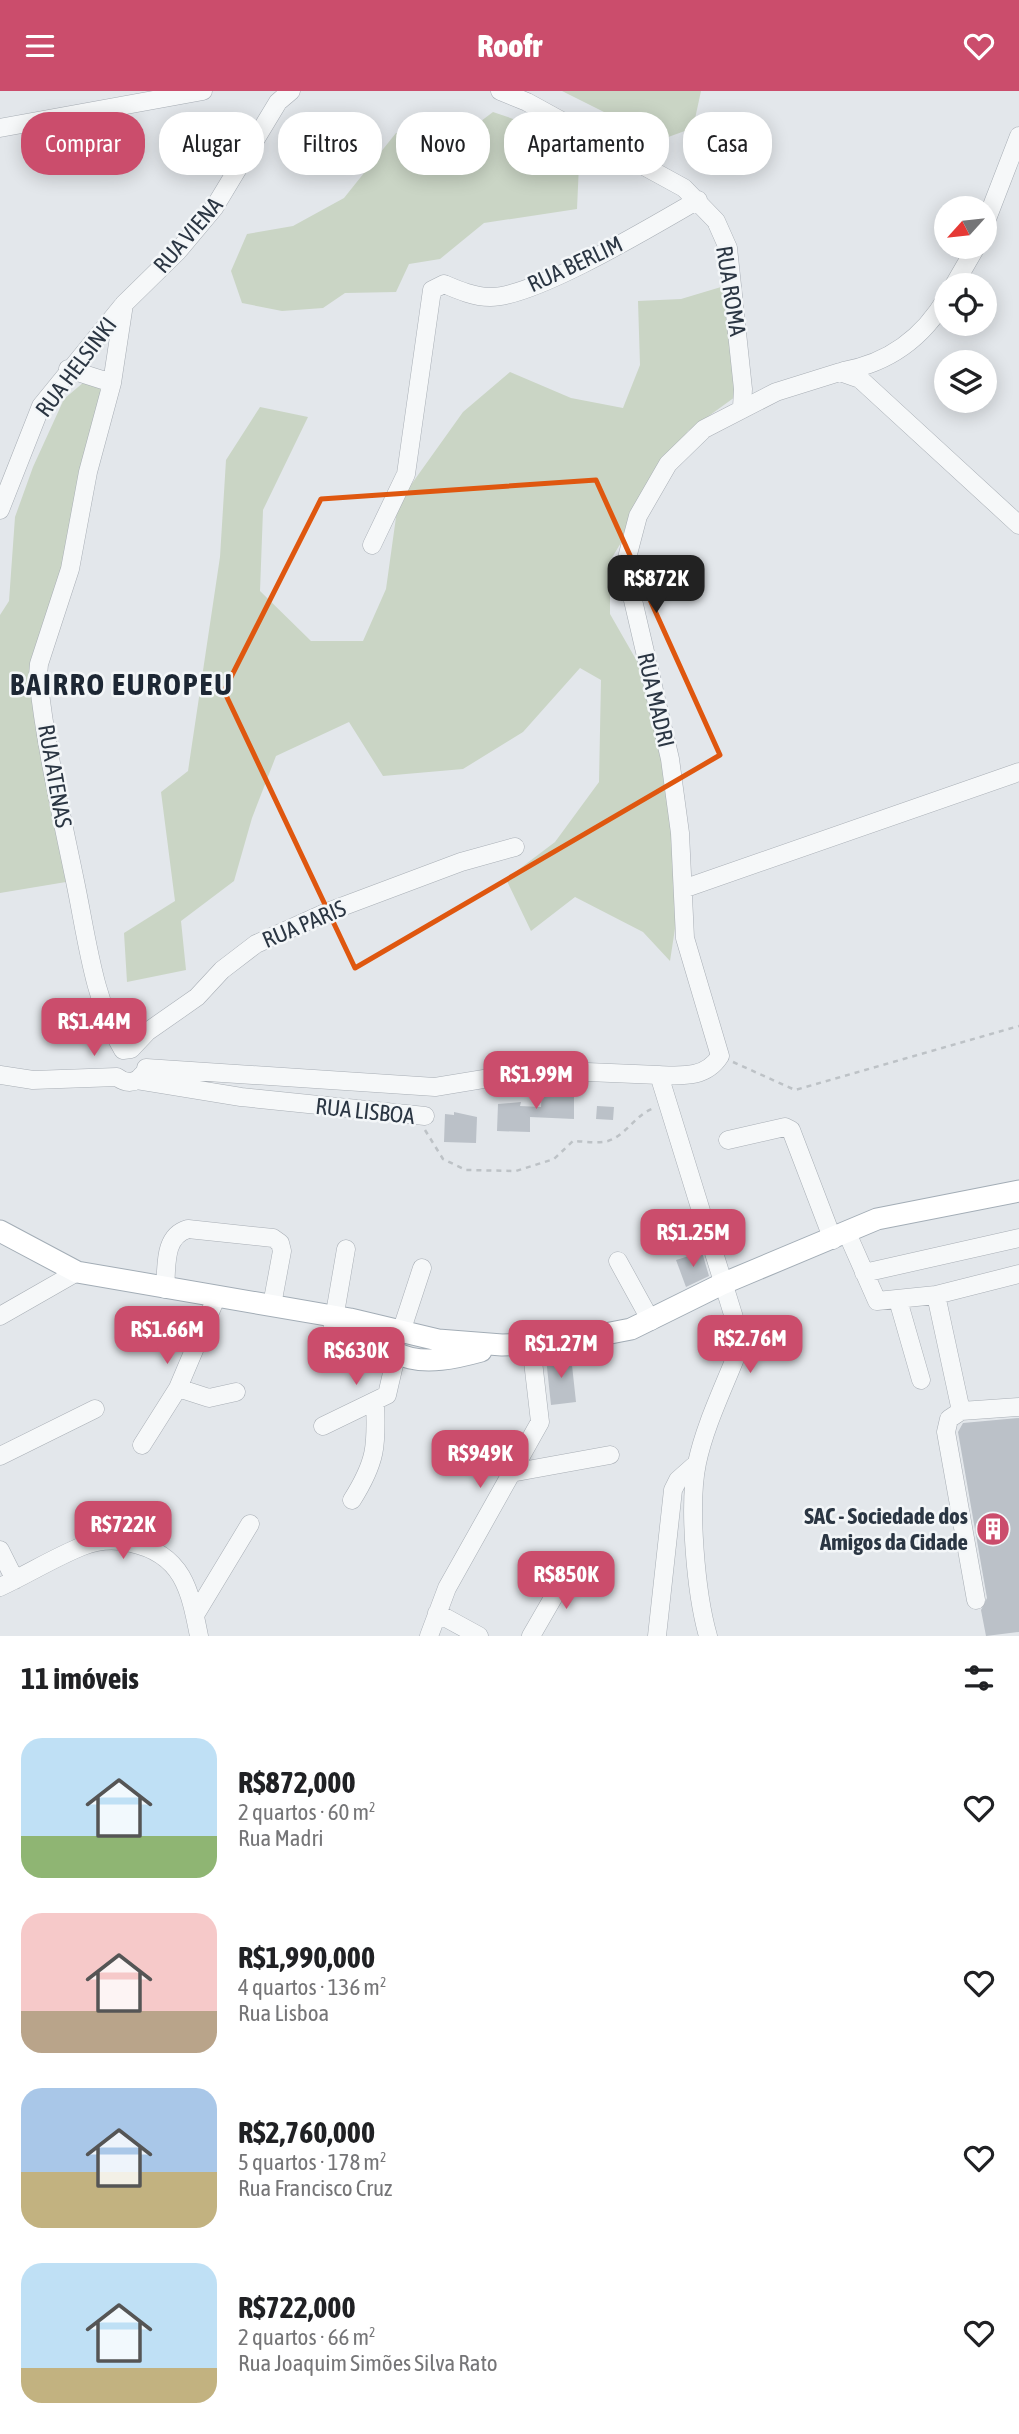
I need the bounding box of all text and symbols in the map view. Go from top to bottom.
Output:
icon: menu [21,27,59,65]
text: Roofr [477,27,542,64]
icon: heart [960,27,998,65]
chip: Comprar [21,112,145,175]
chip: Alugar [159,112,264,175]
chip: Filtros [278,112,382,175]
chip: Novo [396,112,490,175]
chip: Apartamento [504,112,669,175]
chip: Casa [683,112,772,175]
street label: RUA VIENA [148,191,228,278]
north arrow [934,196,998,259]
map controls [934,196,997,413]
street label: RUA BERLIM [523,231,627,297]
street label: RUA ROMA [711,244,751,339]
button: locate [934,273,997,336]
street label: RUA HELSINKI [30,312,122,422]
button: layers [934,350,997,413]
pin: R$872K [599,555,713,615]
text: R$872K [624,565,688,591]
street label: RUA MADRI [632,650,680,750]
district label: BAIRRO EUROPEU [10,667,234,701]
street label: RUA ATENAS [33,722,77,830]
street label: RUA PARIS [258,895,350,953]
pin: R$1.44M [29,999,159,1058]
text: R$1.44M [57,1008,131,1034]
pin: R$1.99M [471,1051,601,1111]
text: R$1.99M [499,1061,573,1087]
street label: RUA LISBOA [314,1093,417,1129]
pin: R$1.25M [628,1209,758,1269]
text: R$1.25M [656,1219,730,1245]
pin: R$1.66M [102,1307,232,1366]
pin: R$2.76M [685,1315,815,1375]
text: R$1.66M [130,1316,204,1342]
pin: R$1.27M [496,1321,626,1380]
text: R$2.76M [713,1325,787,1351]
pin: R$630K [299,1327,413,1387]
text: R$1.27M [524,1330,598,1356]
text: R$630K [324,1337,388,1363]
pin: R$949K [423,1431,537,1490]
text: R$949K [448,1440,512,1466]
pin: R$722K [66,1501,180,1561]
place label: SAC - Sociedade dos Amigos da Cidade [804,1503,968,1555]
building icon: SAC - Sociedade dos Amigos da Cidade [974,1510,1012,1548]
text: R$722K [91,1511,155,1537]
pin: R$850K [509,1551,623,1611]
text: R$850K [534,1561,598,1587]
icon: filters [960,1659,998,1697]
text: 11 imóveis [21,1661,139,1695]
text: R$872,000 [238,1765,356,1799]
icon: home [77,1766,161,1850]
icon: heart [960,1789,998,1827]
text: 2 quartos · 60 m² [238,1799,376,1825]
text: Rua Madri [238,1825,324,1851]
text: R$1,990,000 [238,1940,375,1974]
icon: home [77,1941,161,2025]
icon: heart [960,1964,998,2002]
text: 4 quartos · 136 m² [238,1974,386,2000]
text: Rua Lisboa [238,2000,329,2026]
text: R$2,760,000 [238,2115,375,2149]
icon: home [77,2116,161,2200]
icon: heart [960,2139,998,2177]
text: 5 quartos · 178 m² [238,2149,386,2175]
text: Rua Francisco Cruz [238,2175,392,2201]
text: R$722,000 [238,2290,356,2324]
icon: home [77,2291,161,2375]
icon: heart [960,2314,998,2352]
text: 2 quartos · 66 m² [238,2324,376,2350]
text: Rua Joaquim Simões Silva Rato [238,2350,498,2376]

